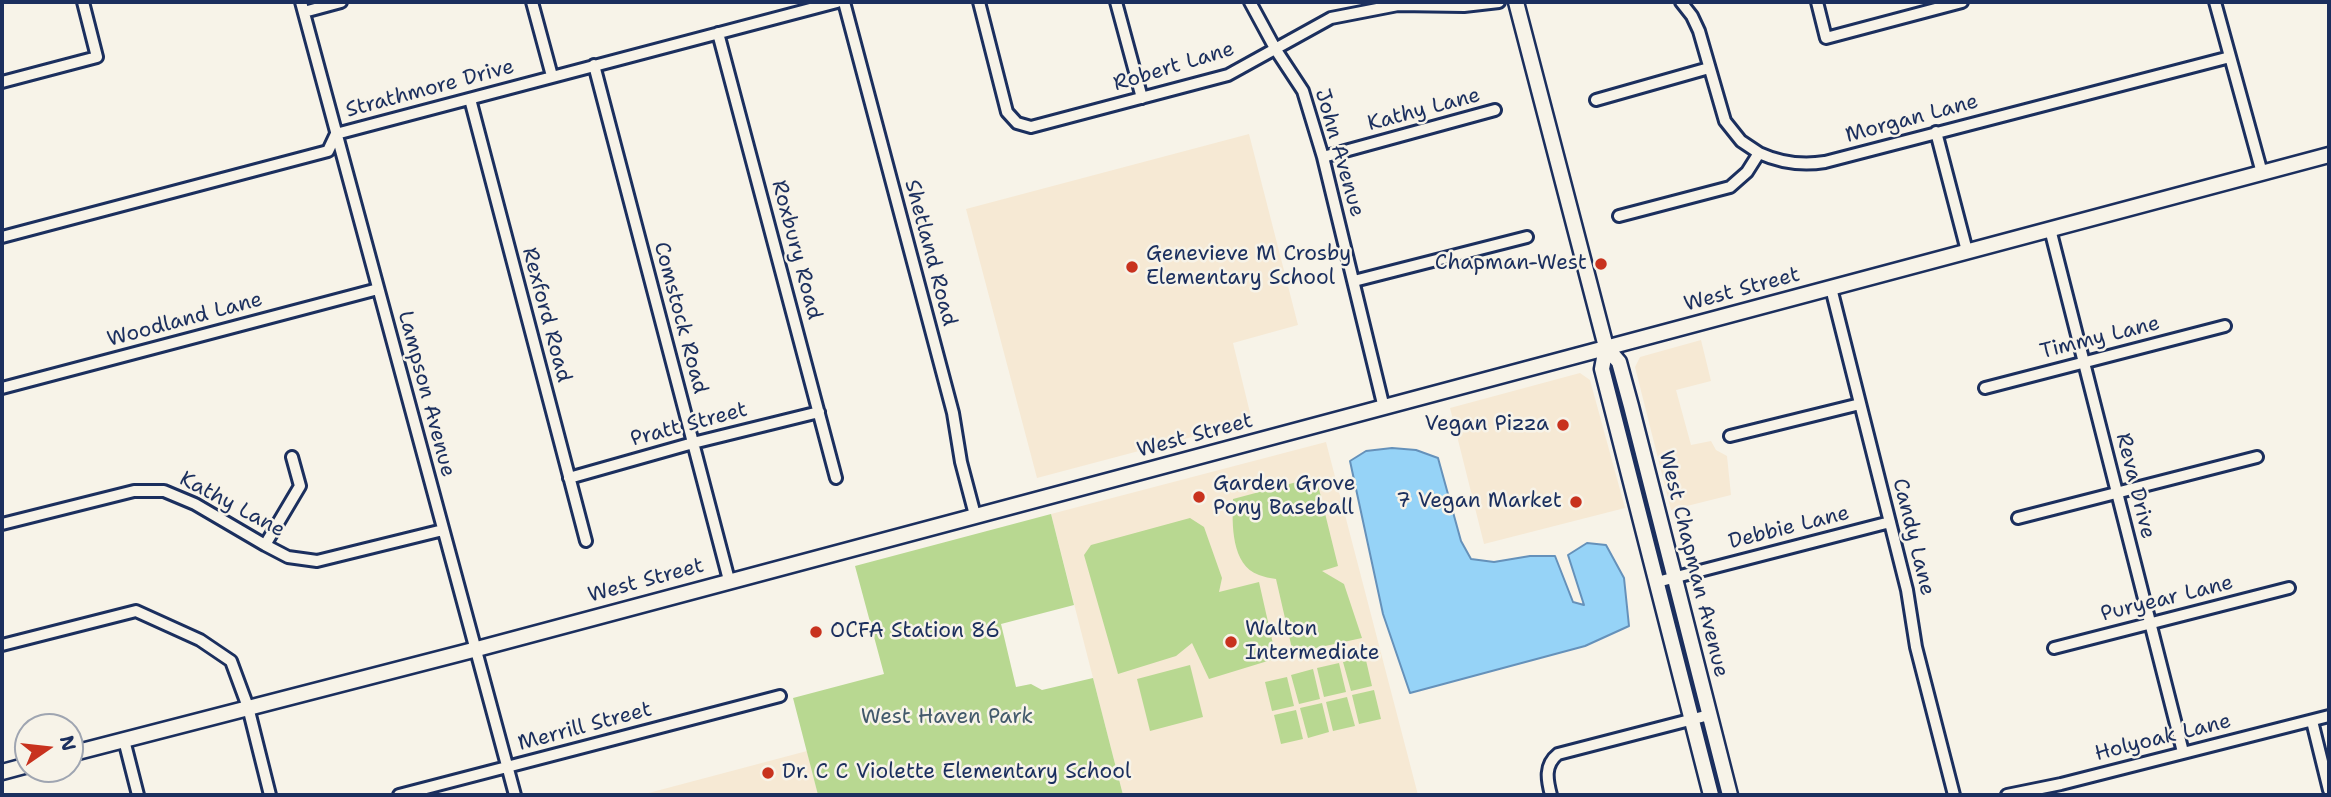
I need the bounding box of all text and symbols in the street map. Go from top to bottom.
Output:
street label: Robert Lane [1111,37,1237,97]
street label: Strathmore Drive [343,54,517,124]
street label: Kathy Lane [1365,83,1483,137]
street label: John Avenue [1309,86,1369,220]
street label: Morgan Lane [1843,89,1981,149]
street label: Roxbury Road [765,177,827,323]
street label: Shetland Road [898,177,962,329]
street label: Comstock Road [648,239,712,397]
place label: Genevieve M Crosby Elementary School [1146,242,1351,292]
street label: Rexford Road [516,245,576,385]
place label: Chapman-West [1435,251,1587,277]
marker: Chapman-West [1593,256,1609,272]
marker: Genevieve M Crosby Elementary School [1124,259,1140,275]
street label: West Street [1681,262,1803,318]
street label: Woodland Lane [105,287,265,353]
street label: Lampson Avenue [392,308,460,480]
street label: Timmy Lane [2038,311,2162,365]
street label: Pratt Street [628,397,750,453]
street label: West Street [1134,408,1256,464]
place label: Vegan Pizza [1424,412,1549,438]
marker: Vegan Pizza [1555,417,1571,433]
street label: Reva Drive [2110,431,2160,541]
street label: West Chapman Avenue [1653,448,1733,680]
street label: Kathy Lane [175,467,289,543]
place label: Garden Grove Pony Baseball [1213,472,1356,522]
street label: Candy Lane [1886,476,1940,598]
marker: Garden Grove Pony Baseball [1191,489,1207,505]
place label: 7 Vegan Market [1396,489,1562,515]
marker: 7 Vegan Market [1568,494,1584,510]
street label: Debbie Lane [1726,501,1852,555]
street label: West Street [585,553,707,609]
street label: Puryear Lane [2098,570,2236,628]
place label: Walton Intermediate [1245,617,1380,667]
place label: OCFA Station 86 [830,619,1000,645]
marker: OCFA Station 86 [808,624,824,640]
marker: Walton Intermediate [1223,634,1239,650]
street label: Merrill Street [515,697,655,757]
park label: West Haven Park [861,705,1033,731]
street label: Holyoak Lane [2092,709,2234,767]
north arrow [14,713,84,783]
text: N [54,733,82,754]
place label: Dr. C C Violette Elementary School [782,760,1131,786]
marker: Dr. C C Violette Elementary School [760,765,776,781]

